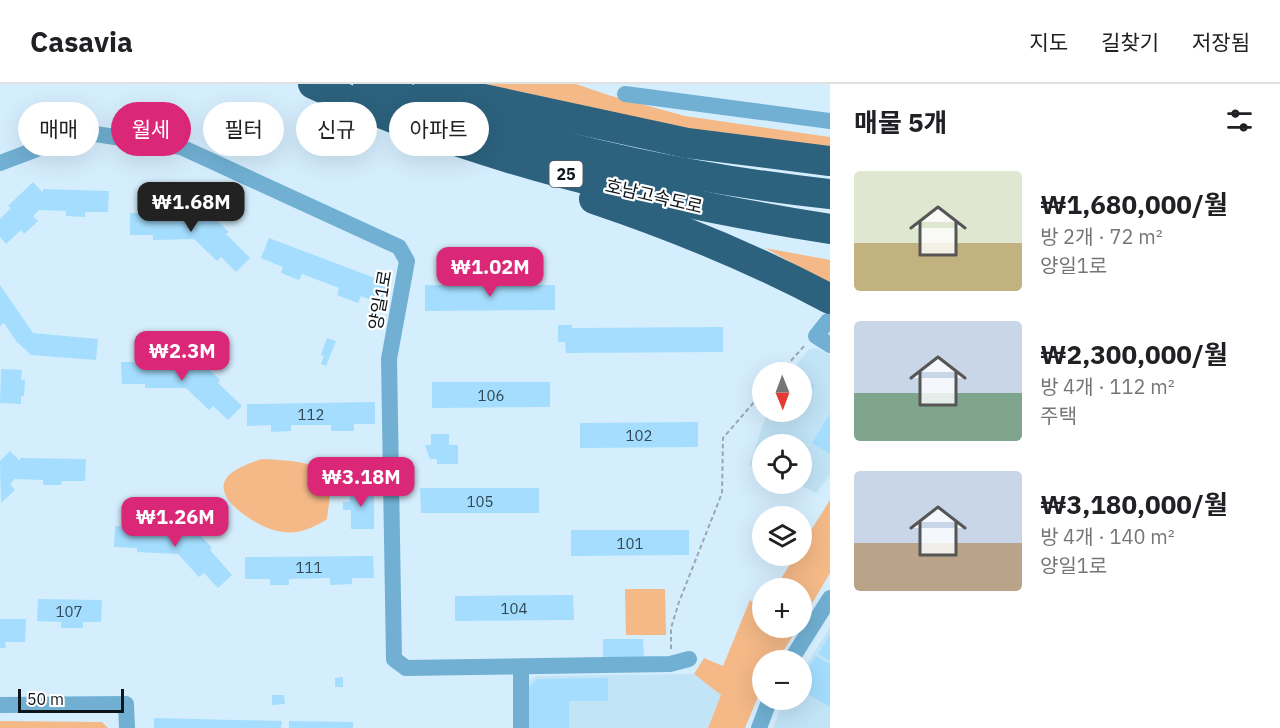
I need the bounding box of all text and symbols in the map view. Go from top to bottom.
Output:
text: Casavia [30,23,133,60]
text: 지도 [1029,28,1068,56]
text: 길찾기 [1101,28,1159,56]
text: 저장됨 [1192,28,1250,56]
chip: 매매 [18,102,99,156]
chip: 월세 [111,102,191,156]
chip: 필터 [203,102,284,156]
chip: 신규 [296,102,377,156]
chip: 아파트 [389,102,489,156]
icon: filters [1223,104,1256,137]
text: 매물 5개 [854,105,948,139]
road number: 25 [550,161,582,187]
street label: 호남고속도로 [603,174,705,218]
pin: ₩1.68M [142,182,240,233]
text: ₩1,680,000/월 [1040,187,1228,221]
text: ₩1.68M [151,188,231,215]
icon: home [902,195,974,267]
text: 방 2개 · 72 m² [1040,223,1163,250]
pin: ₩1.02M [441,247,539,298]
text: 양일1로 [1040,252,1107,279]
text: ₩1.02M [450,253,530,280]
street label: 양일1로 [363,268,397,332]
pin: ₩2.3M [140,331,224,382]
text: ₩2.3M [148,337,216,364]
text: ₩2,300,000/월 [1040,337,1228,371]
icon: home [902,345,974,417]
north arrow [752,362,812,422]
map controls [752,362,812,710]
text: 방 4개 · 112 m² [1040,373,1175,400]
house number: 106 [477,386,505,405]
text: 주택 [1040,402,1077,429]
house number: 112 [297,405,325,424]
house number: 102 [625,426,653,445]
button: locate [752,434,812,494]
pin: ₩3.18M [312,457,410,508]
text: ₩3.18M [321,463,401,490]
text: ₩3,180,000/월 [1040,487,1228,521]
house number: 105 [466,492,494,511]
icon: home [902,495,974,567]
pin: ₩1.26M [126,497,224,548]
text: ₩1.26M [135,503,215,530]
button: layers [752,506,812,566]
text: 방 4개 · 140 m² [1040,523,1175,550]
house number: 101 [616,534,644,553]
text: 양일1로 [1040,552,1107,579]
house number: 111 [295,558,323,577]
button: + [752,578,812,638]
house number: 104 [500,599,528,618]
house number: 107 [55,602,83,621]
button: − [752,650,812,710]
scale bar [18,686,124,714]
text: 50 m [27,689,64,709]

